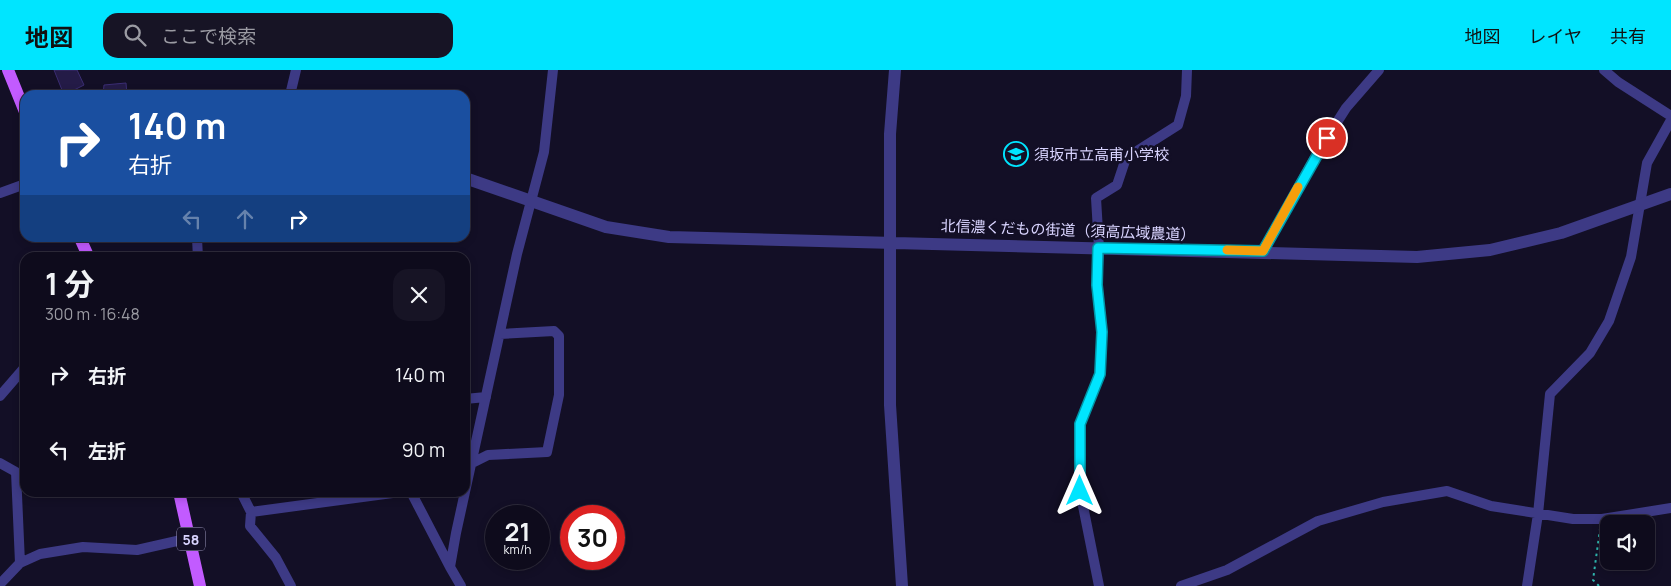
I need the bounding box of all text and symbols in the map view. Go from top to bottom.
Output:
search box [103,13,453,58]
text: 地図 [25,20,73,53]
icon: search [121,21,149,49]
text: ここで検索 [161,23,256,49]
text: 地図 [1465,24,1501,48]
text: レイヤ [1529,24,1582,48]
text: 共有 [1610,24,1646,48]
text: 140 m [128,102,226,150]
icon: right [45,110,110,175]
pin [1306,117,1348,159]
icon: arrive [1313,124,1341,152]
school or university icon: 須坂市立高甫小学校 [1003,141,1029,167]
place label: 須坂市立高甫小学校 [1034,144,1169,165]
text: 右折 [128,150,172,180]
icon: left [178,205,206,233]
icon: ahead [231,205,259,233]
icon: right [284,205,312,233]
street label: 北信濃くだもの街道（須高広域農道） [940,215,1196,245]
text: 1 分 [45,263,94,304]
button: close [393,269,445,321]
text: 300 m · 16:48 [45,303,140,325]
icon: right [45,361,73,389]
text: 140 m [395,362,445,388]
text: 右折 [88,363,126,389]
icon: left [45,436,73,464]
text: 90 m [402,437,445,463]
text: 左折 [88,438,126,464]
position arrow [1053,464,1105,516]
speed limit sign: 30 [560,505,625,570]
text: 21 [505,514,530,549]
map controls [1600,515,1655,570]
button: sound [1600,515,1655,570]
road number: 58 [177,528,205,550]
text: km/h [504,541,531,558]

